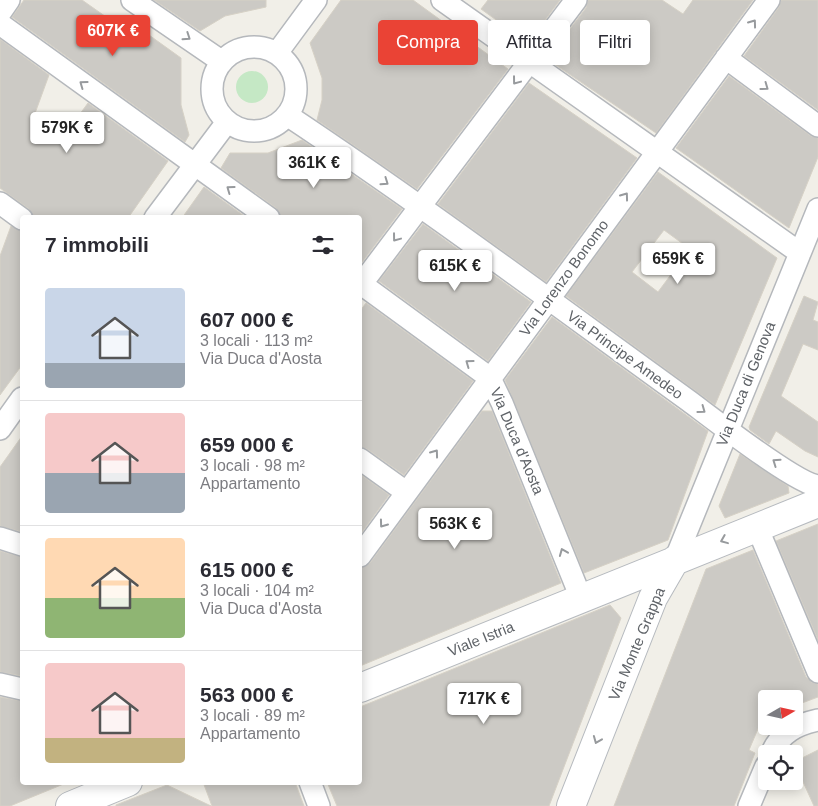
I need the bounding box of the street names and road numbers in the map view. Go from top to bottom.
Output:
street label: Via Lorenzo Bonomo [516,216,612,339]
street label: Via Principe Amedeo [564,307,687,402]
street label: Via Duca di Genova [713,318,779,449]
street label: Via Duca d'Aosta [487,385,548,497]
street label: Via Monte Grappa [605,584,668,703]
street label: Viale Istria [445,617,517,659]

